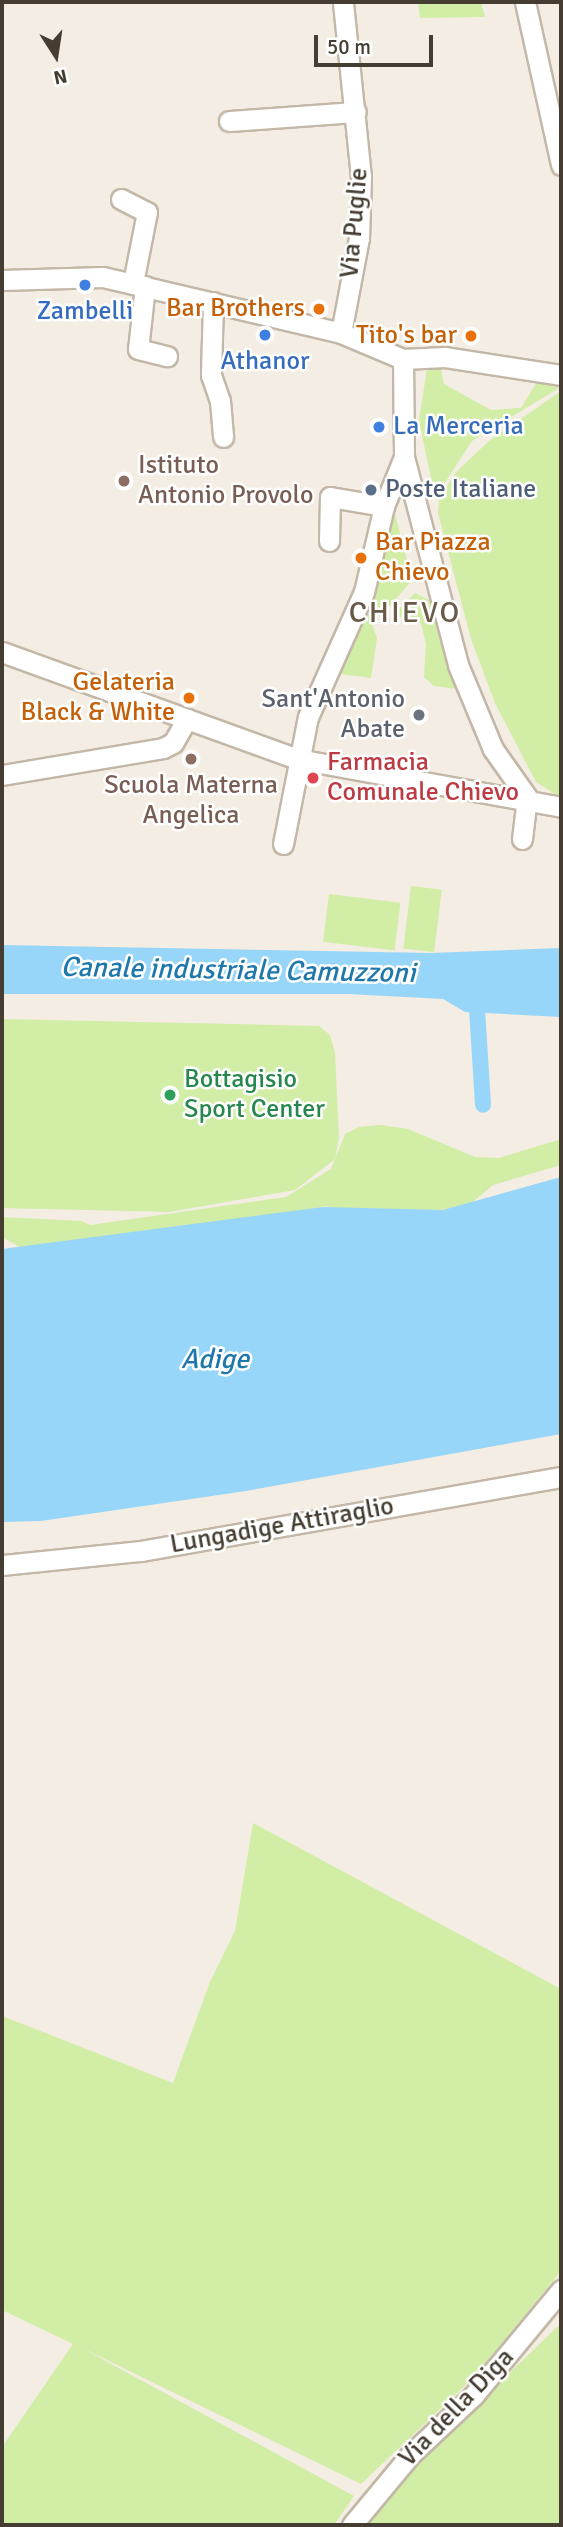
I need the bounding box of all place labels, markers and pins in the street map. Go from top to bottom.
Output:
marker: Zambelli [77,277,93,293]
place label: Bar Brothers [166,293,305,325]
place label: Zambelli [37,296,133,328]
marker: Bar Brothers [311,301,327,317]
place label: Tito's bar [356,320,457,352]
marker: Athanor [257,327,273,343]
marker: Tito's bar [463,328,479,344]
place label: Athanor [220,346,310,378]
place label: La Merceria [393,411,524,443]
marker: La Merceria [371,419,387,435]
place label: Istituto Antonio Provolo [138,450,314,512]
marker: Istituto Antonio Provolo [116,473,132,489]
place label: Poste Italiane [385,474,536,506]
marker: Poste Italiane [363,482,379,498]
place label: Bar Piazza Chievo [375,527,491,588]
marker: Bar Piazza Chievo [353,550,369,566]
place label: Gelateria Black & White [21,667,175,728]
place label: Sant'Antonio Abate [262,684,405,746]
marker: Gelateria Black & White [181,690,197,706]
marker: Sant'Antonio Abate [411,707,427,723]
place label: Farmacia Comunale Chievo [327,747,519,808]
marker: Scuola Materna Angelica [183,751,199,767]
place label: Scuola Materna Angelica [104,770,278,832]
marker: Farmacia Comunale Chievo [305,770,321,786]
place label: Bottagisio Sport Center [184,1064,325,1126]
marker: Bottagisio Sport Center [162,1087,178,1103]

